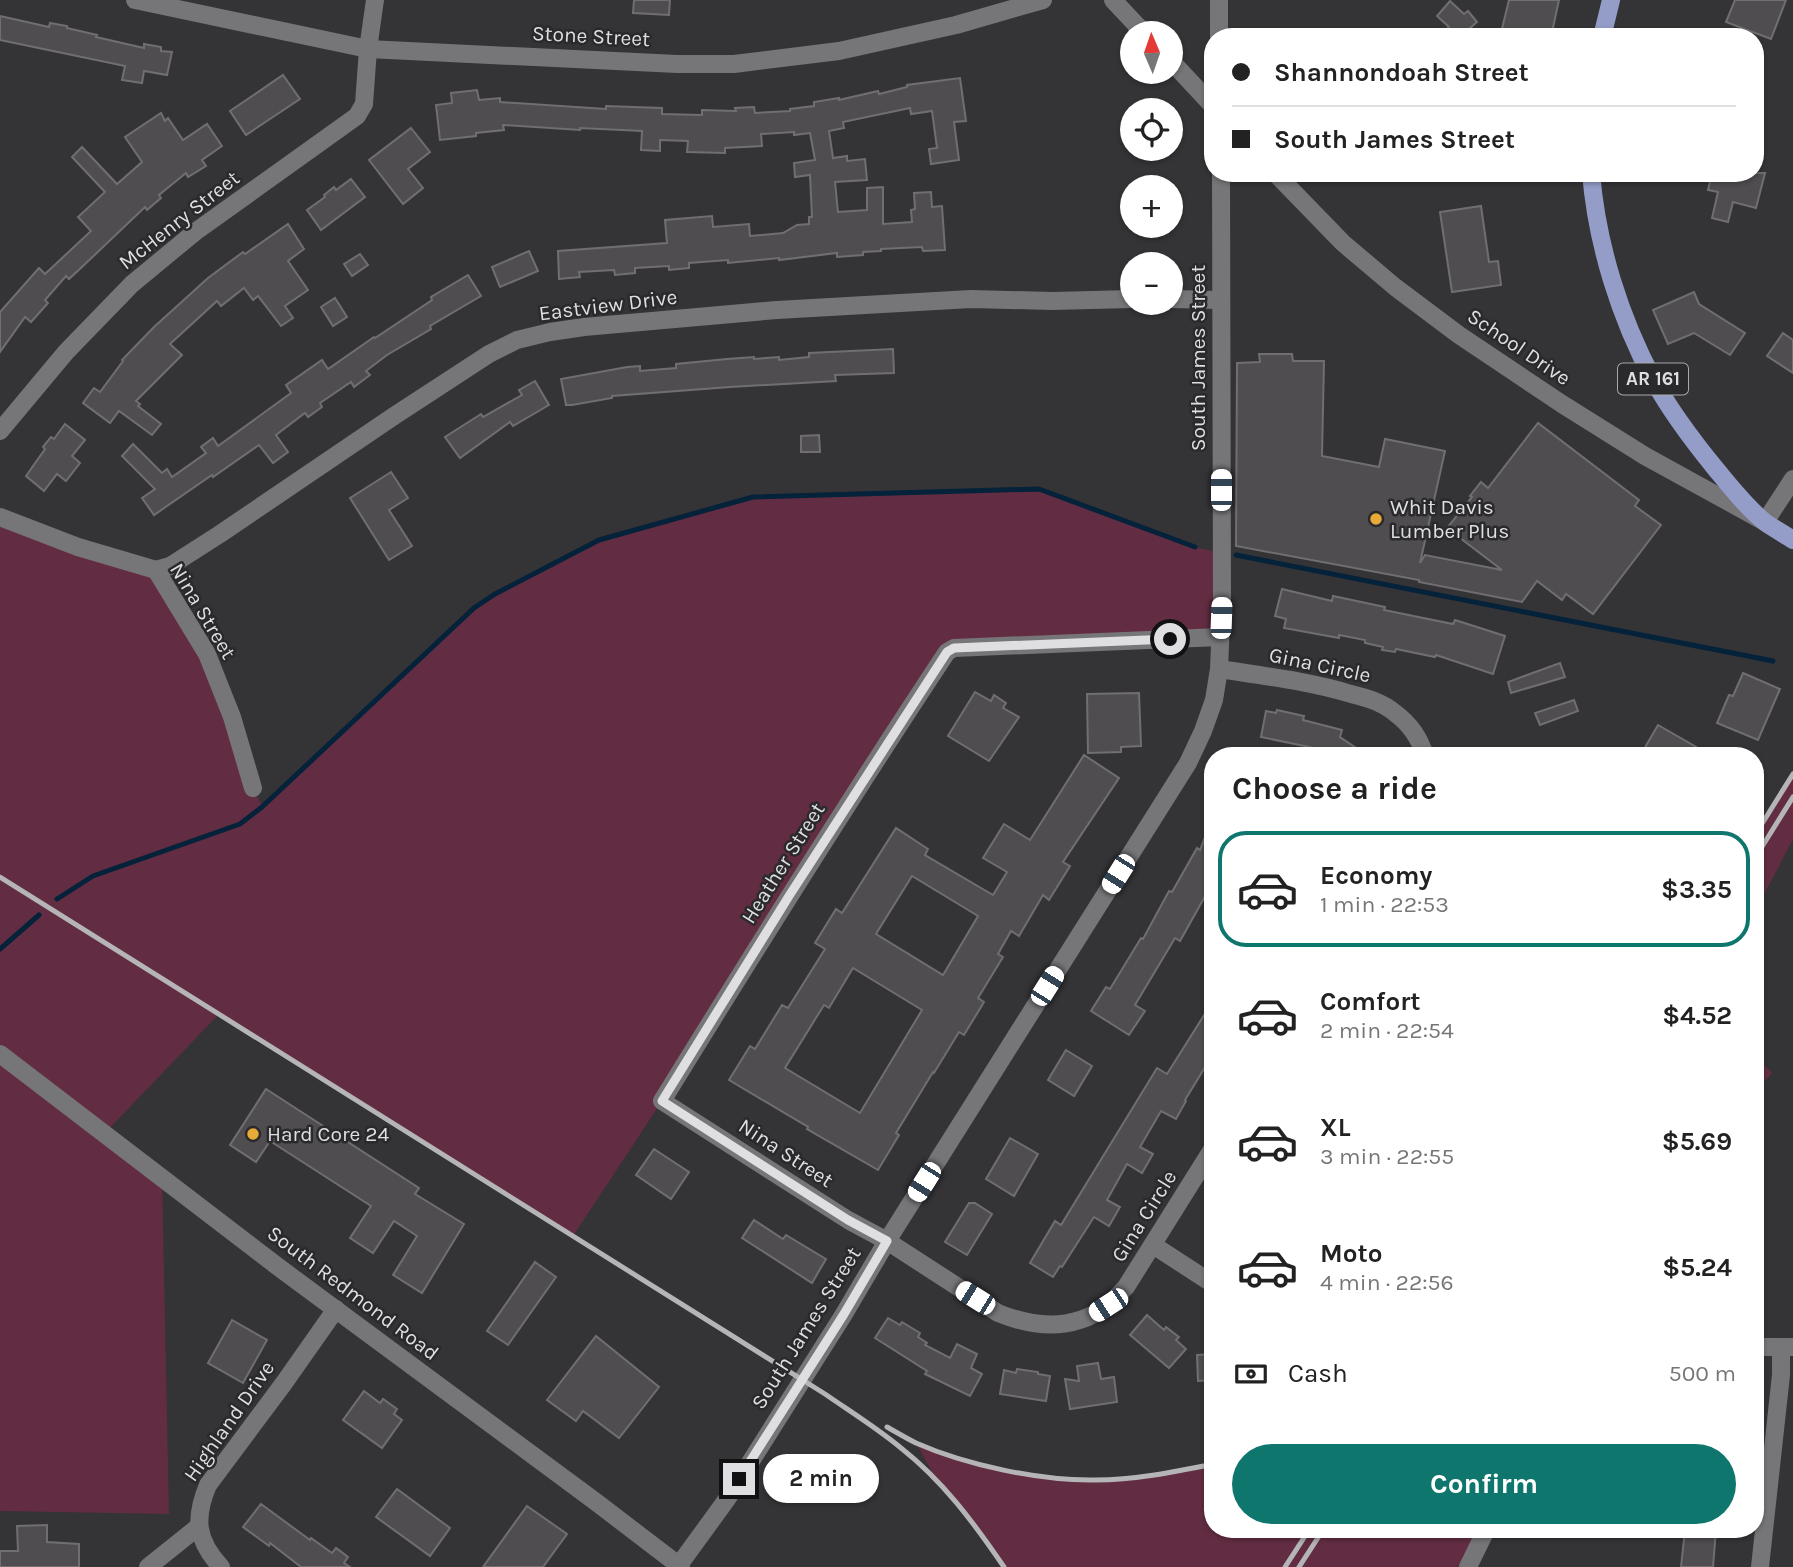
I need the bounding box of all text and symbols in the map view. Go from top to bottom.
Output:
street label: Stone Street [531,21,651,51]
north arrow [1120,21,1183,84]
map controls [1120,21,1183,315]
text: Shannondoah Street [1274,57,1529,88]
button: locate [1120,98,1183,161]
text: South James Street [1274,124,1515,155]
street label: McHenry Street [114,166,244,274]
button: + [1120,175,1183,238]
button: − [1120,252,1183,315]
street label: South James Street [1186,265,1210,451]
street label: Eastview Drive [537,285,679,325]
street label: School Drive [1463,304,1575,390]
road number: AR 161 [1618,364,1688,394]
car [1211,469,1232,511]
place label: Whit Davis Lumber Plus [1390,495,1509,543]
marker: Whit Davis Lumber Plus [1368,511,1384,527]
street label: Nina Street [165,559,241,663]
car [1210,597,1233,639]
route start [1154,623,1186,655]
street label: Gina Circle [1267,643,1373,687]
text: Choose a ride [1232,770,1437,807]
street label: Heather Street [736,798,830,928]
car [1098,851,1139,897]
icon: car [1236,858,1299,921]
text: Economy [1320,860,1432,891]
text: $3.35 [1661,874,1732,905]
text: 1 min · 22:53 [1320,891,1449,918]
car [1027,963,1068,1009]
icon: car [1236,984,1299,1047]
text: Comfort [1320,986,1421,1017]
text: $4.52 [1662,1000,1732,1031]
text: 2 min · 22:54 [1320,1017,1454,1044]
icon: car [1236,1110,1299,1173]
text: XL [1320,1112,1351,1143]
street label: Nina Street [734,1114,838,1192]
place label: Hard Core 24 [267,1122,390,1146]
marker: Hard Core 24 [245,1126,261,1142]
text: $5.69 [1662,1126,1732,1157]
text: 3 min · 22:55 [1320,1143,1454,1170]
car [904,1159,945,1205]
street label: Gina Circle [1106,1166,1182,1266]
street label: South Redmond Road [263,1221,443,1365]
icon: car [1236,1236,1299,1299]
text: Moto [1320,1238,1382,1269]
street label: South James Street [746,1242,866,1413]
text: $5.24 [1662,1252,1732,1283]
text: 4 min · 22:56 [1320,1269,1454,1296]
car [952,1278,999,1318]
car [1085,1285,1132,1325]
icon: cash [1232,1355,1270,1393]
street label: Highland Drive [179,1356,279,1486]
text: Cash [1288,1358,1348,1389]
text: 500 m [1669,1360,1736,1387]
button: Confirm [1232,1444,1736,1524]
callout: 2 min [764,1454,879,1504]
route end [723,1463,755,1495]
text: 2 min [789,1465,853,1492]

